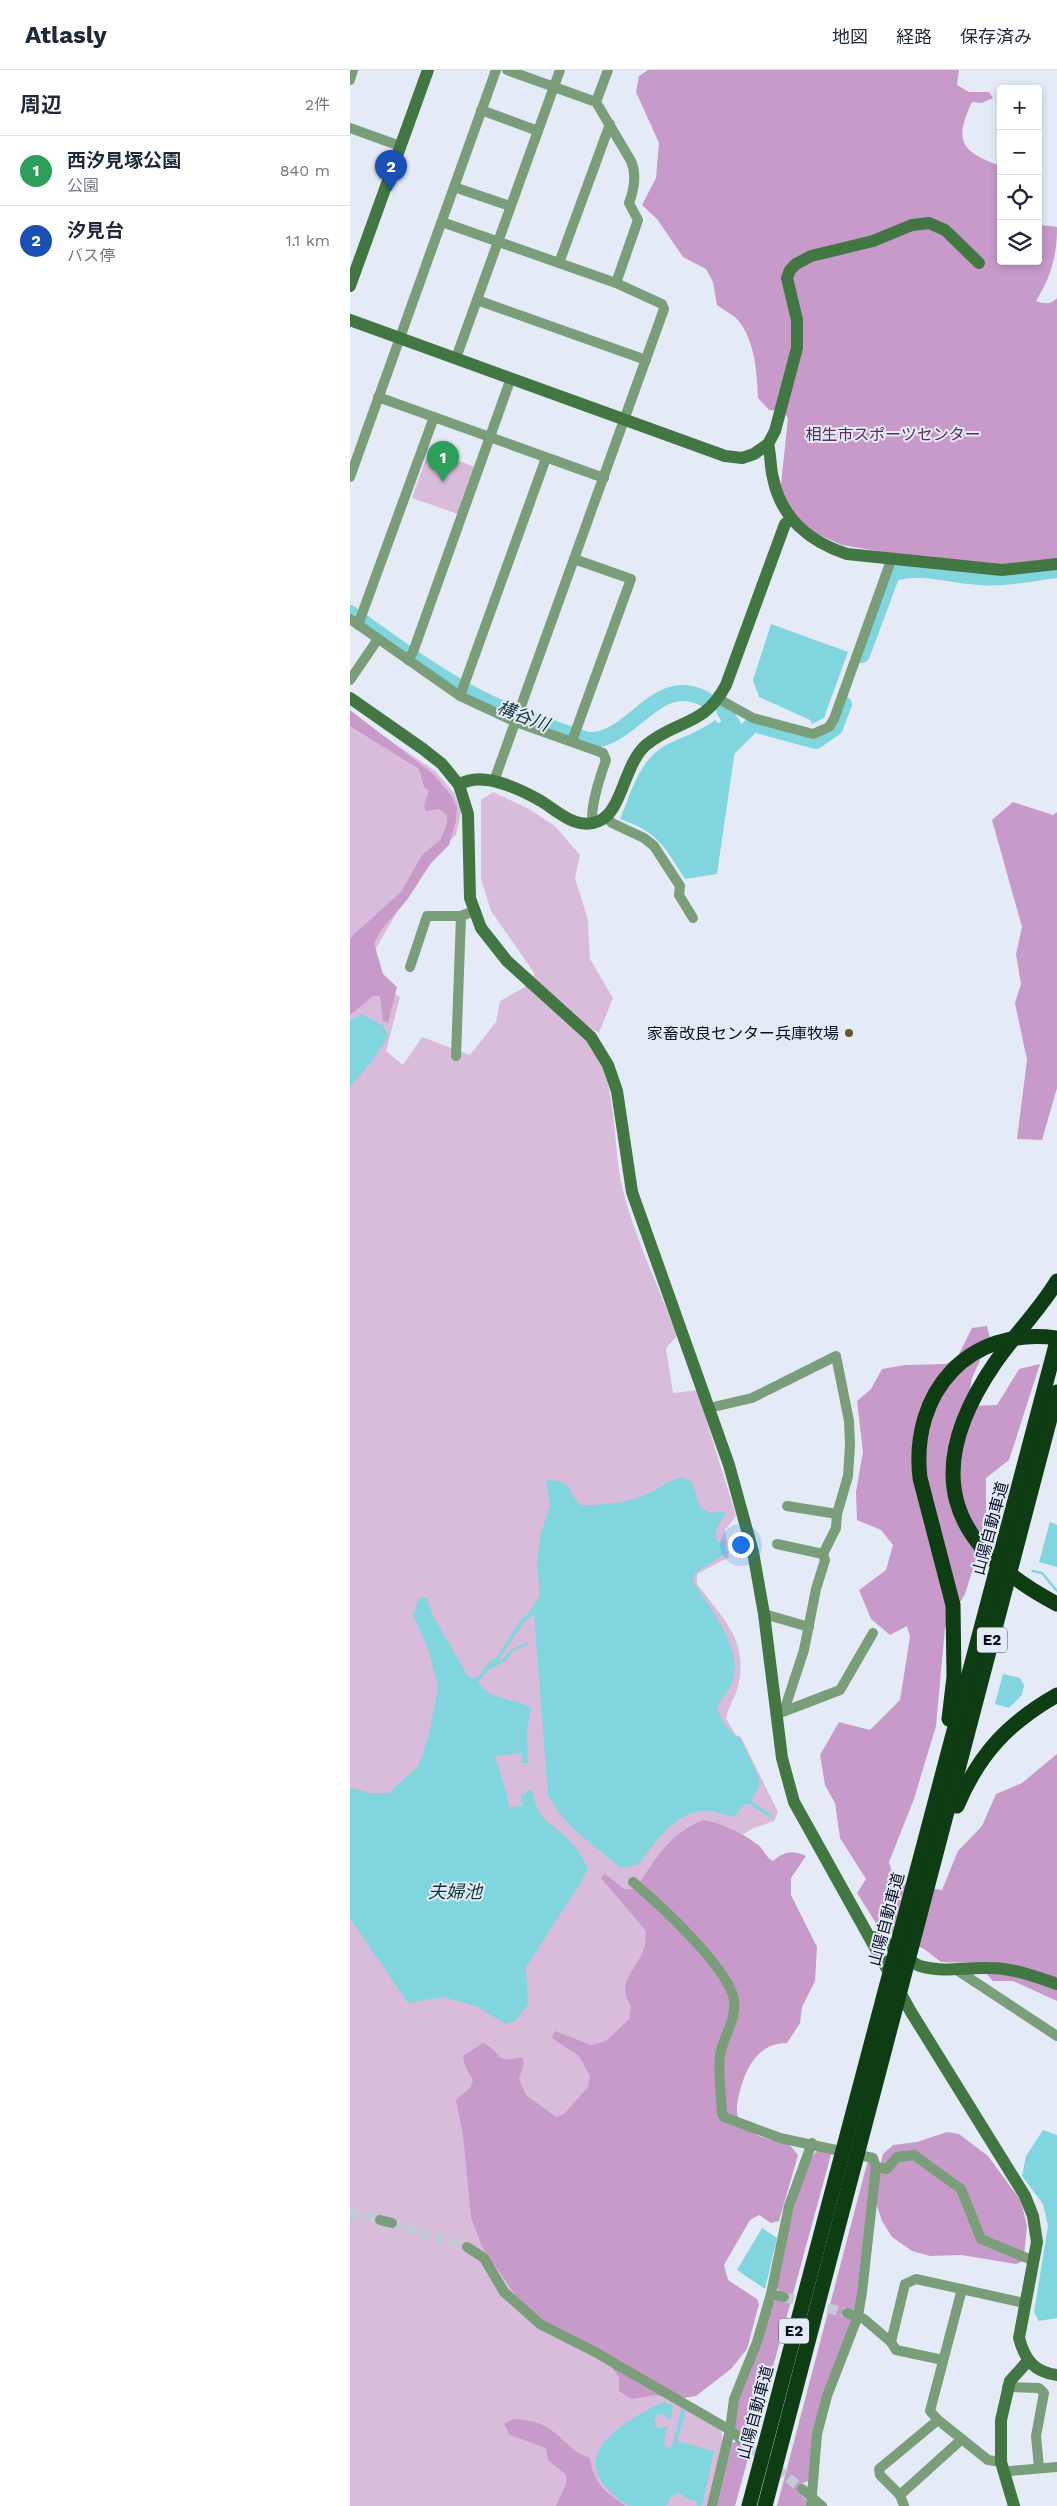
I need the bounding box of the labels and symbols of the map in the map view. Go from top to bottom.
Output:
pin: 2 [375,150,407,191]
park label: 相生市スポーツセンター [805,425,981,444]
pin: 1 [427,441,459,482]
water label: 構谷川 [494,696,554,736]
place label: 家畜改良センター兵庫牧場 [647,1024,839,1043]
marker: 家畜改良センター兵庫牧場 [843,1027,855,1039]
street label: 山陽自動車道 [969,1479,1012,1577]
your location [728,1532,754,1558]
road number: E2 [977,1628,1007,1652]
street label: 山陽自動車道 [865,1870,908,1968]
water label: 夫婦池 [428,1881,484,1902]
road number: E2 [779,2318,809,2344]
street label: 山陽自動車道 [734,2363,777,2461]

